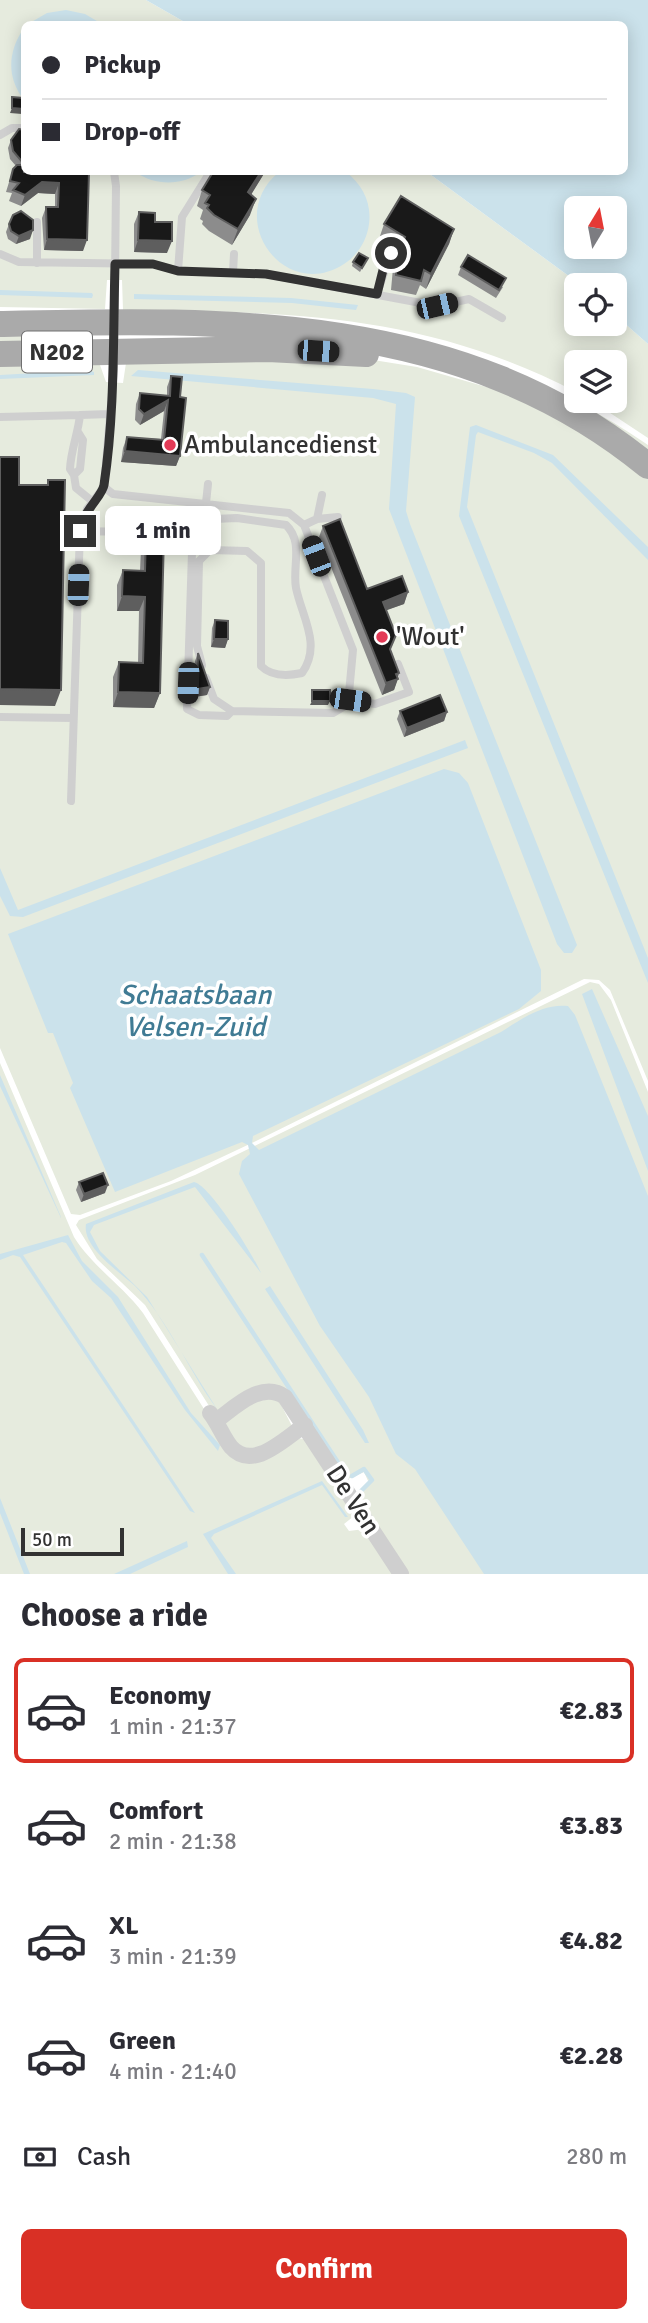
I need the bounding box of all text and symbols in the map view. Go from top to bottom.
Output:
text: Pickup [84,49,161,81]
text: Drop-off [84,116,180,148]
north arrow [564,196,626,259]
map controls [564,196,627,413]
route start [375,237,407,269]
button: locate [564,273,627,336]
car [415,291,460,321]
road number: N202 [22,332,92,372]
car [297,339,340,363]
button: layers [564,350,627,413]
place label: Ambulancedienst [184,429,377,461]
marker: Ambulancedienst [162,437,178,453]
callout: 1 min [104,506,220,556]
route end [64,515,96,547]
text: 1 min [135,516,191,545]
car [299,533,334,579]
car [67,564,90,606]
place label: 'Wout' [396,621,465,653]
marker: 'Wout' [374,629,390,645]
car [177,662,200,704]
car [328,687,373,713]
water label: Schaatsbaan Velsen-Zuid [119,978,272,1044]
street label: De Ven [319,1459,387,1541]
scale bar [21,1525,124,1557]
text: 50 m [32,1528,72,1552]
text: Choose a ride [21,1596,208,1635]
icon: car [25,1679,88,1742]
text: Economy [109,1680,211,1712]
text: €2.83 [559,1695,623,1727]
text: 1 min · 21:37 [109,1712,237,1741]
icon: car [25,1794,88,1857]
text: Comfort [109,1795,203,1827]
text: €3.83 [559,1810,623,1842]
text: 2 min · 21:38 [109,1827,237,1856]
icon: car [25,1909,88,1972]
text: XL [109,1910,139,1942]
text: €4.82 [559,1925,623,1957]
text: 3 min · 21:39 [109,1942,237,1971]
icon: car [25,2024,88,2087]
text: Green [109,2025,176,2057]
text: €2.28 [559,2040,623,2072]
text: 4 min · 21:40 [109,2057,237,2086]
icon: cash [21,2138,59,2176]
text: Cash [77,2141,131,2173]
text: 280 m [566,2142,627,2171]
button: Confirm [21,2229,627,2309]

